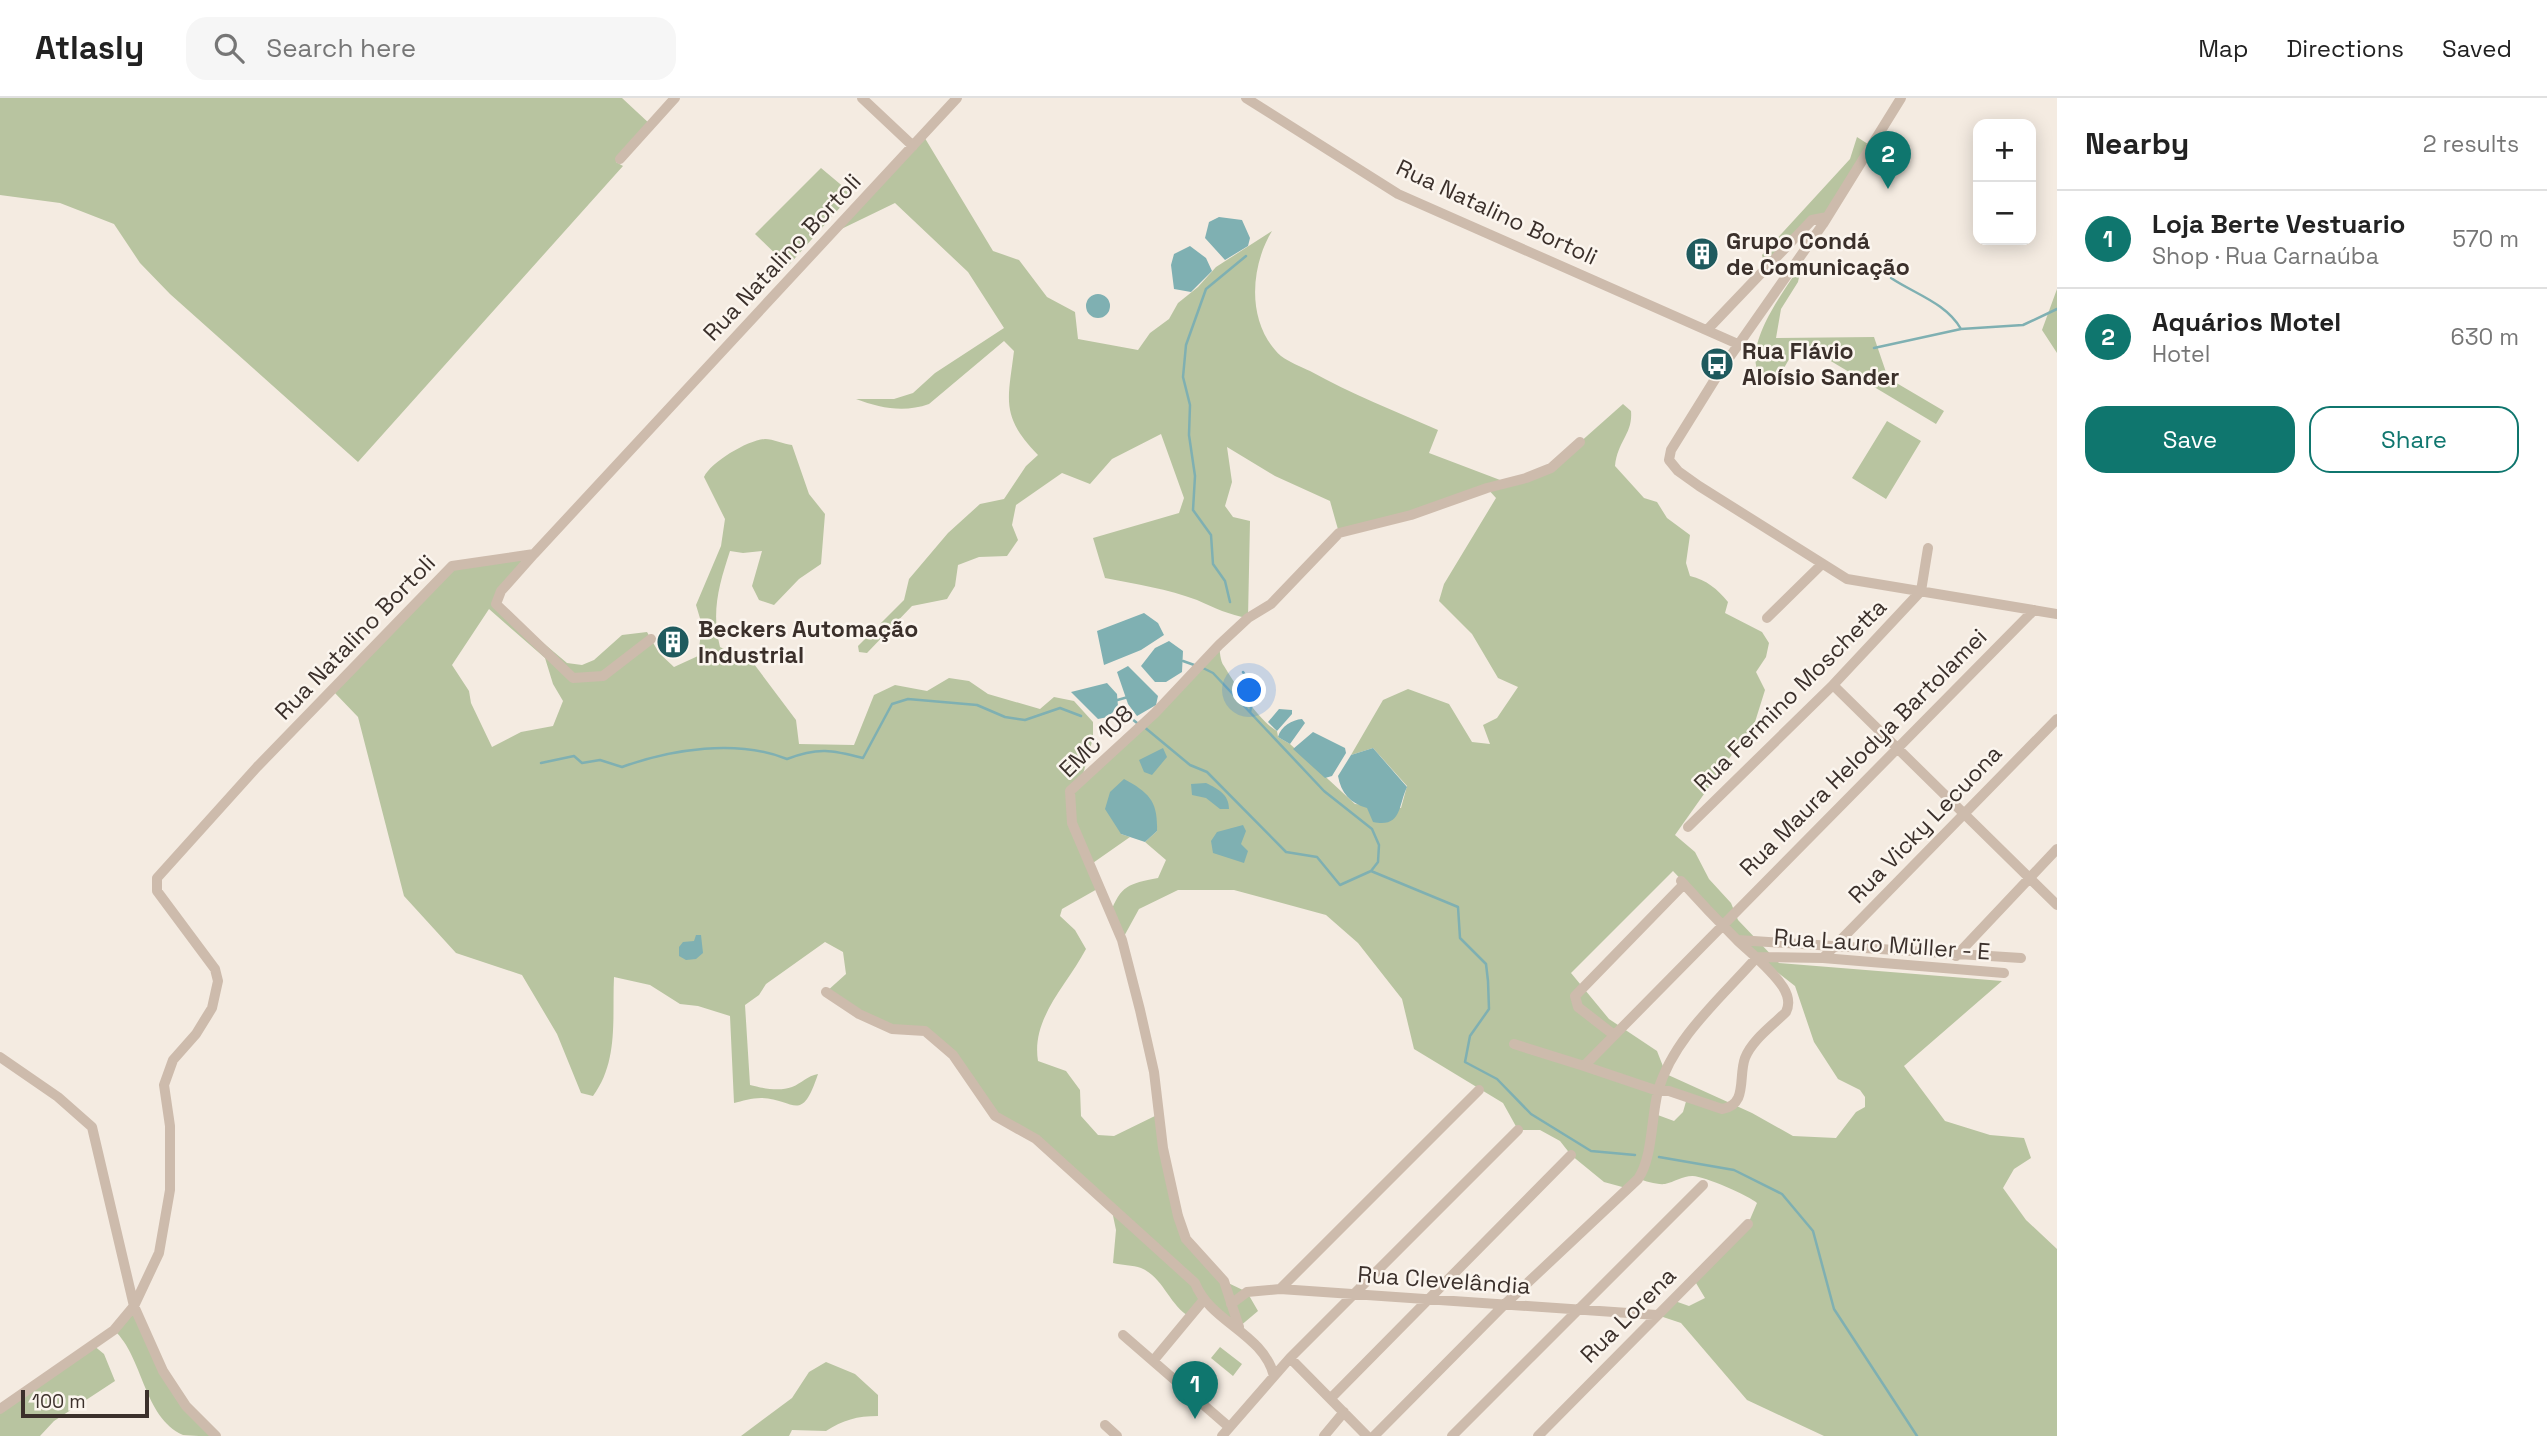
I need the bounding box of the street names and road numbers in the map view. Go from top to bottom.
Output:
street label: Rua Natalino Bortoli [1392,152,1602,272]
street label: Rua Natalino Bortoli [697,167,867,347]
street label: Rua Natalino Bortoli [268,548,442,726]
street label: Rua Fermino Moschetta [1687,592,1893,798]
street label: Rua Maura Helodya Bartolamei [1733,622,1993,882]
street label: EMC 108 [1052,698,1140,784]
street label: Rua Vicky Lecuona [1842,738,2008,910]
street label: Rua Lauro Müller - E [1773,921,1991,967]
street label: Rua Clevelândia [1356,1259,1532,1301]
street label: Rua Lorena [1574,1261,1682,1369]

